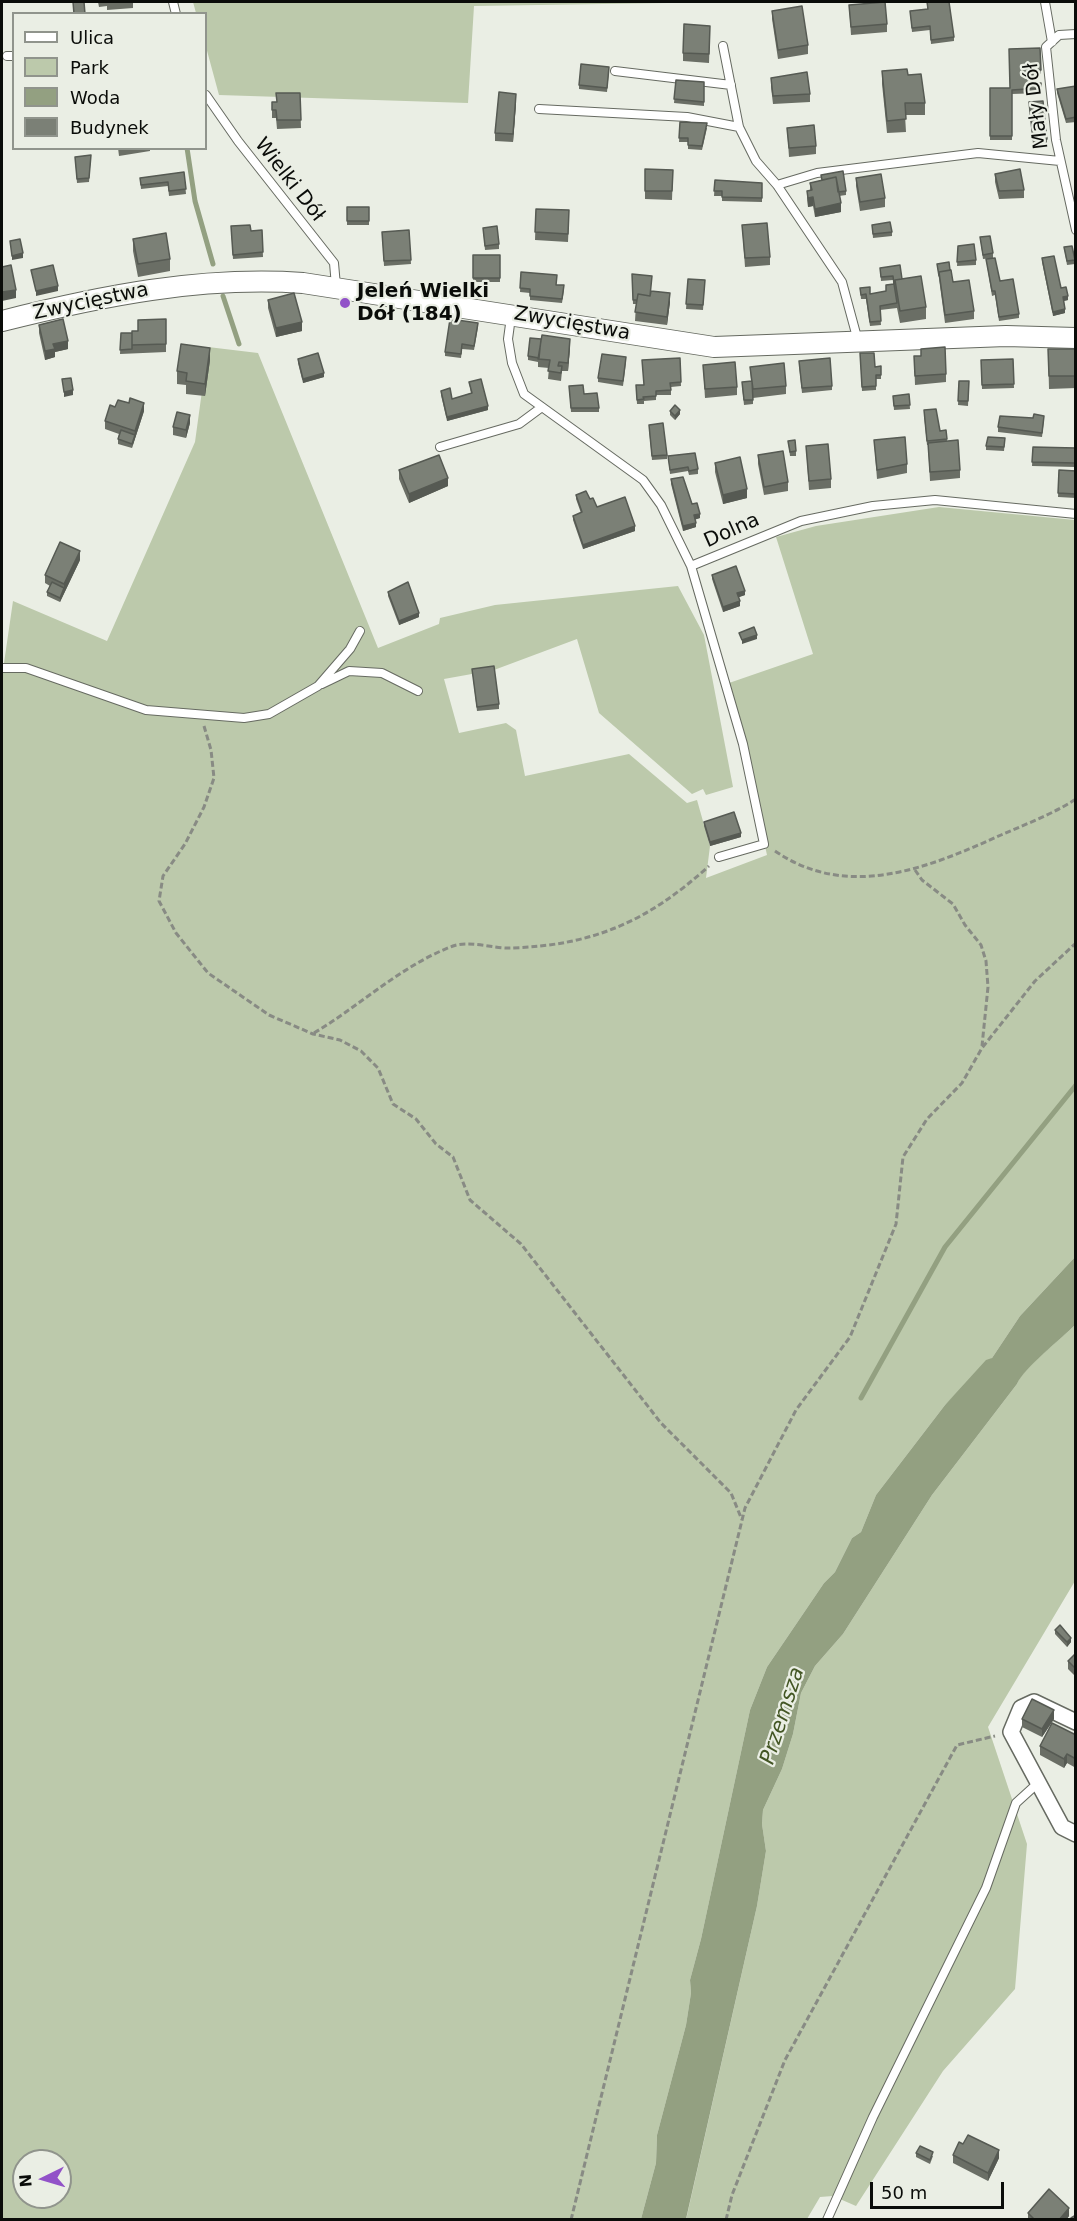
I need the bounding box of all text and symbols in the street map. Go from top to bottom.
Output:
legend [12,12,207,150]
text: Ulica [70,27,114,48]
text: Park [70,57,109,78]
street label: Mały Dół [1020,62,1054,150]
text: Woda [70,87,120,108]
text: Budynek [70,117,149,138]
street label: Wielki Dół [249,133,329,227]
street label: Zwycięstwa [31,278,151,326]
place label: Jeleń Wielki Dół (184) [357,280,489,327]
marker: Jeleń Wielki Dół (184) [338,296,352,310]
street label: Zwycięstwa [512,302,632,346]
street label: Dolna [701,508,763,554]
water label: Przemsza [755,1664,811,1768]
north arrow [12,2149,72,2209]
scale bar [873,2170,1006,2208]
text: N [16,2173,36,2188]
text: 50 m [881,2182,927,2203]

